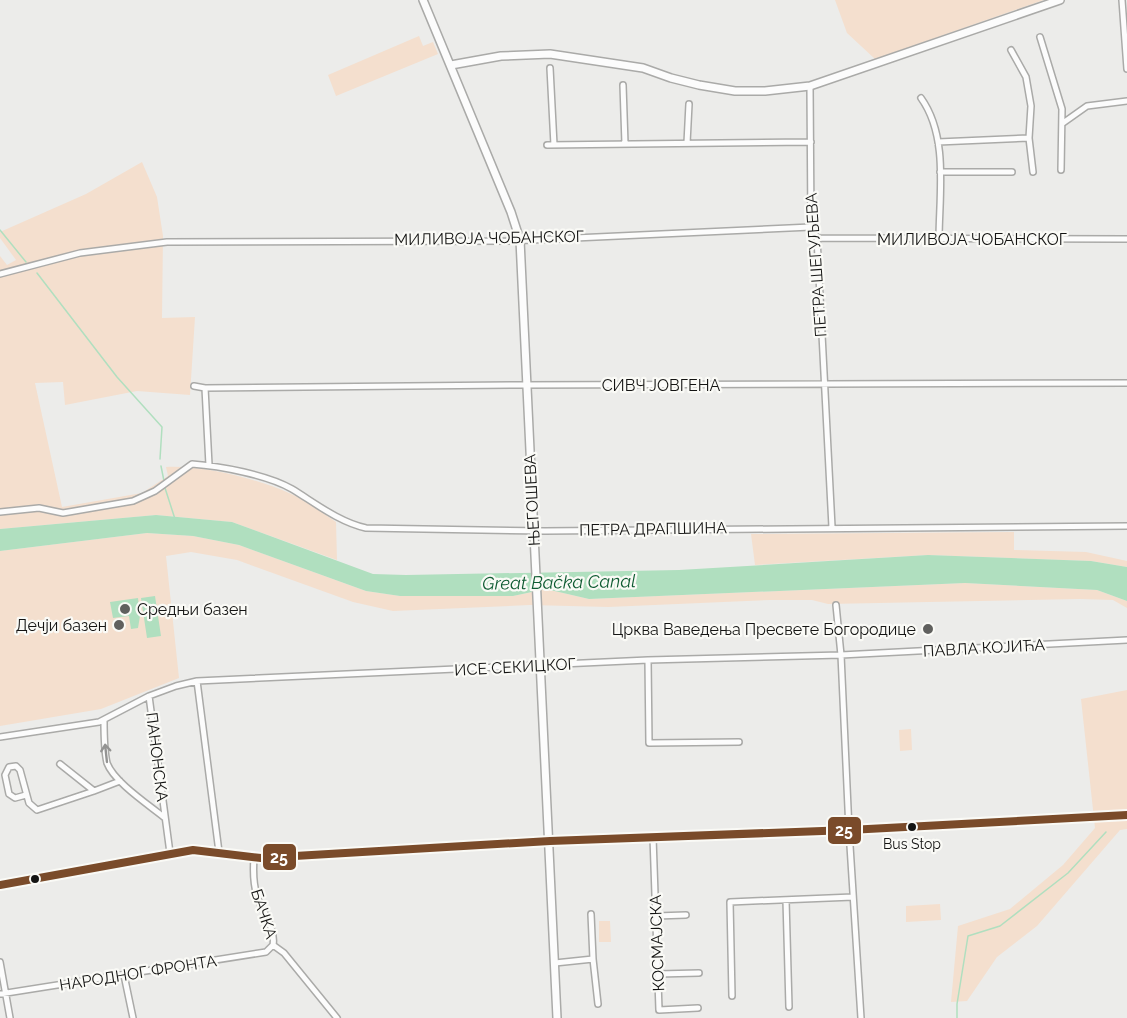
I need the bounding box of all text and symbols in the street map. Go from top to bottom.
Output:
street label: ПЕТРА ШЕГУЉЕВА [801,192,831,338]
street label: МИЛИВОЈА ЧОБАНСКОГ [394,227,584,249]
street label: МИЛИВОЈА ЧОБАНСКОГ [877,230,1067,249]
street label: СИВЧ ЈОВГЕНА [602,376,721,395]
street label: ЊЕГОШЕВА [520,453,544,547]
street label: ПЕТРА ДРАПШИНА [579,518,727,540]
water label: Great Bačka Canal [482,570,636,594]
place label: Средњи базен [137,600,248,619]
marker: Средњи базен [118,602,132,616]
place label: Дечји базен [16,616,107,635]
marker: Дечји базен [112,618,126,632]
place label: Црква Ваведења Пресвете Богородице [612,620,916,639]
marker: Црква Ваведења Пресвете Богородице [921,622,935,636]
street label: ПАВЛА КОЈИЋА [922,635,1046,661]
street label: ИСЕ СЕКИЦКОГ [454,654,576,680]
street label: ПАНОНСКА [142,711,172,803]
one-way arrow [101,743,112,763]
line badge: 25 [827,816,862,845]
text: 25 [835,821,853,840]
marker: Bus Stop [906,821,918,833]
place label: Bus Stop [883,836,941,852]
line badge: 25 [262,843,297,871]
text: 25 [270,848,288,867]
unlabelled marker [29,873,41,885]
street label: БАЧКА [247,887,281,941]
street label: КОСМАЈСКА [646,894,668,992]
street label: НАРОДНОГ ФРОНТА [58,951,218,995]

